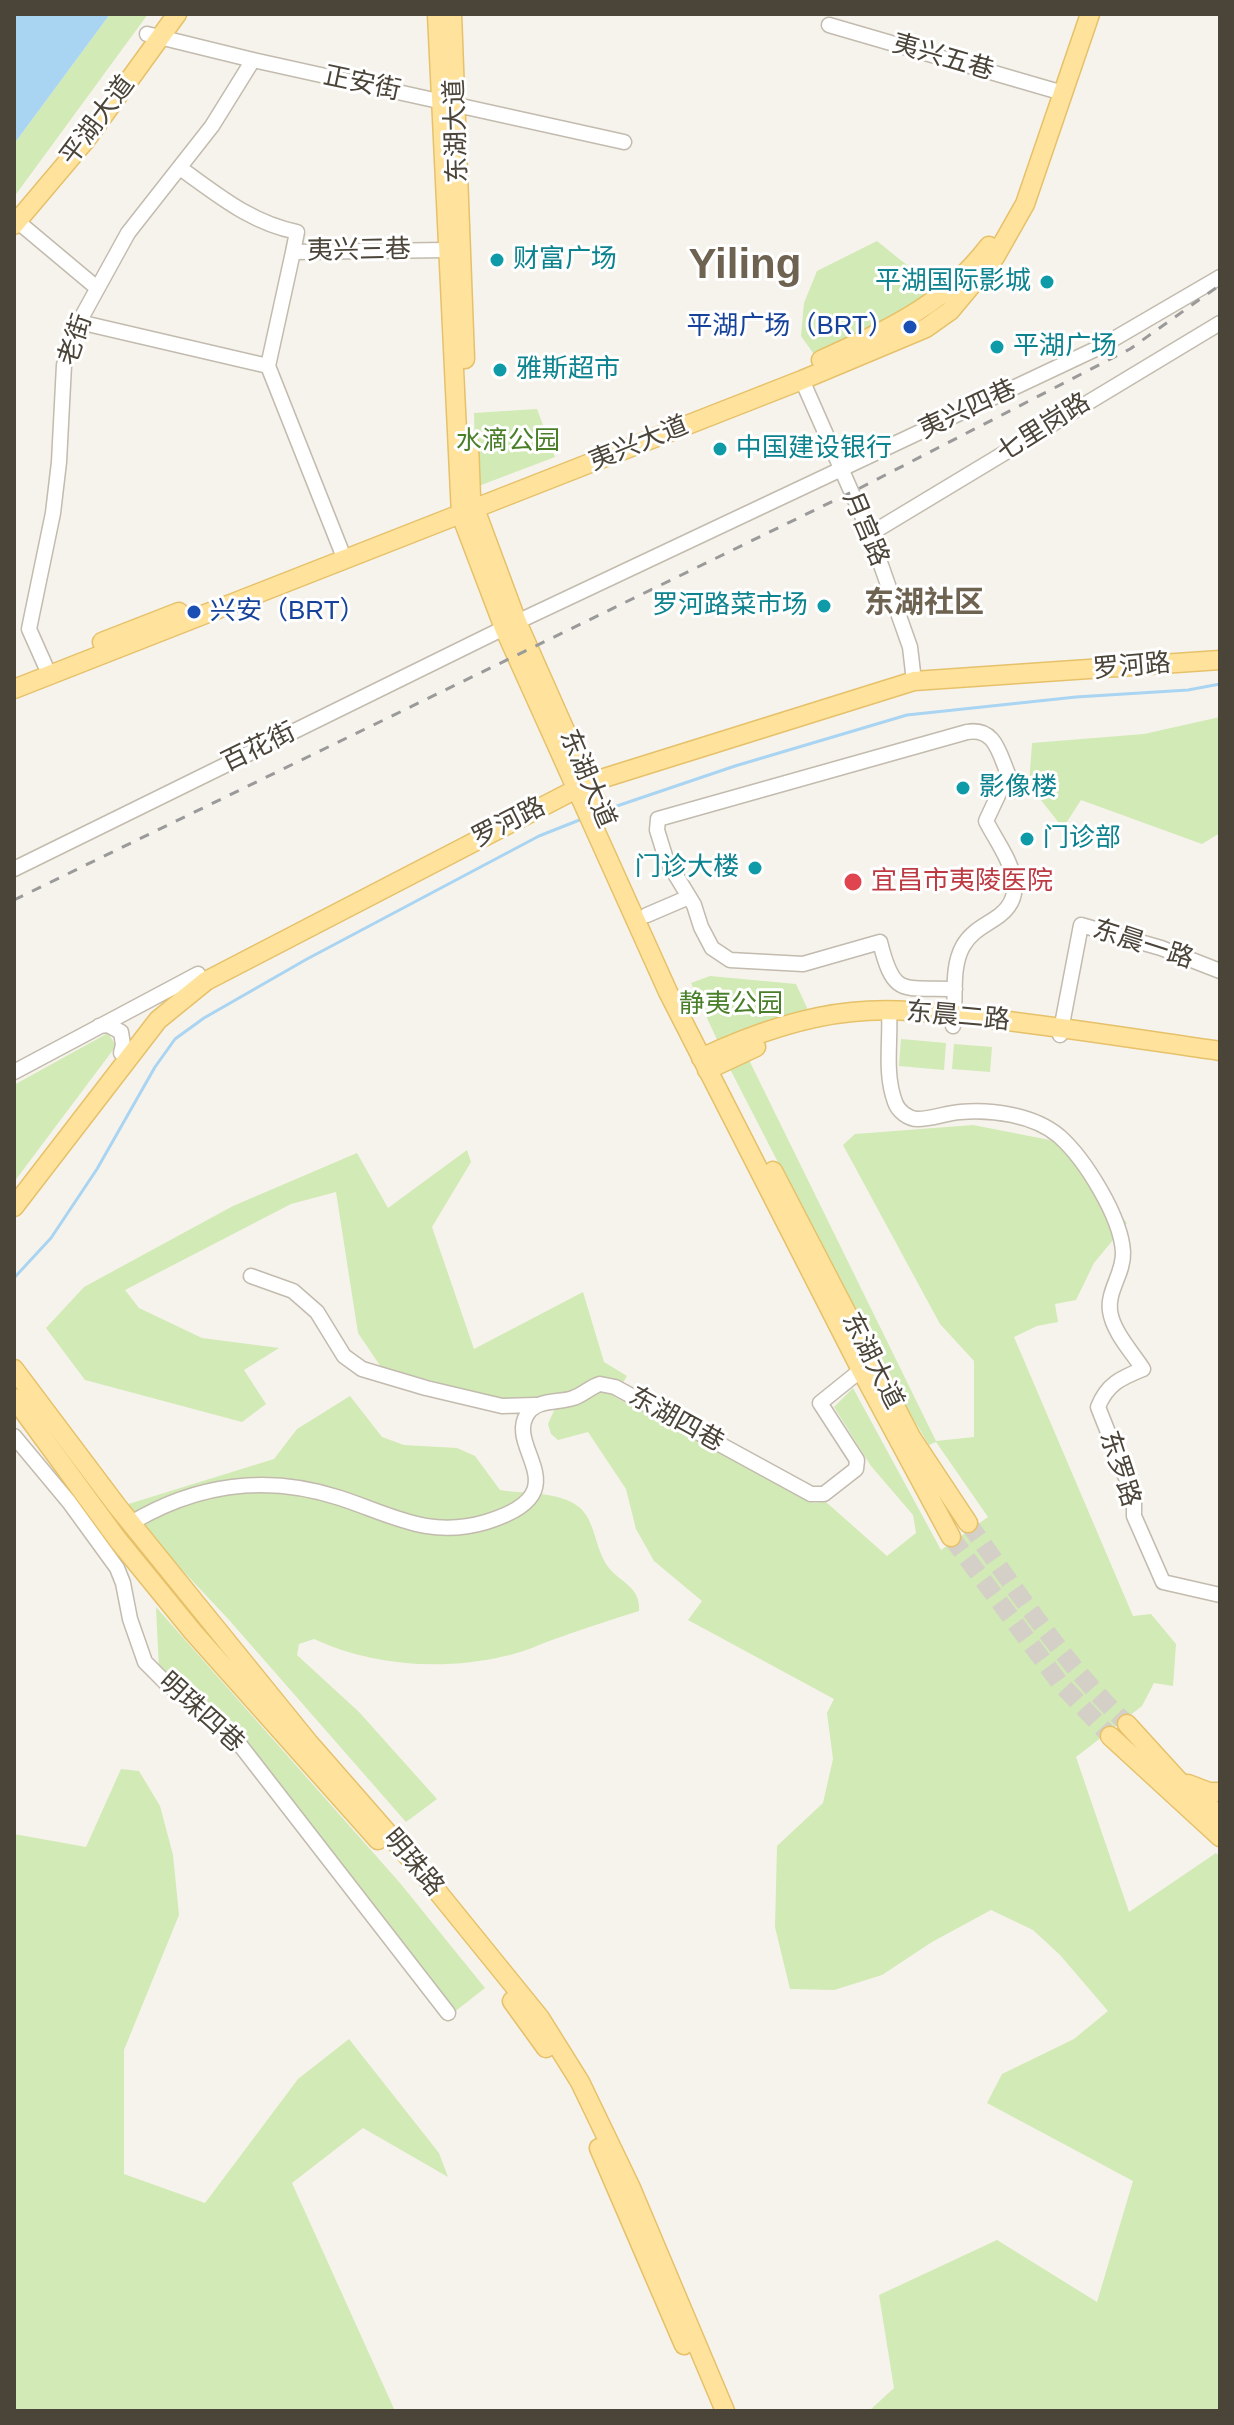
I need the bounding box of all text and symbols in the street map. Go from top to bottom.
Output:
street label: 夷兴五巷 [889,29,997,87]
street label: 正安街 [321,61,403,107]
street label: 平湖大道 [54,70,142,172]
street label: 东湖大道 [440,78,474,184]
street label: 夷兴三巷 [307,234,411,268]
district label: Yiling [689,241,801,291]
place label: 财富广场 [513,244,617,276]
marker: 财富广场 [488,251,506,269]
place label: 平湖国际影城 [875,266,1031,298]
marker: 平湖国际影城 [1038,273,1056,291]
street label: 老街 [53,310,99,370]
place label: 平湖广场（BRT） [686,311,894,343]
marker: 平湖广场（BRT） [901,318,919,336]
place label: 平湖广场 [1013,331,1117,363]
marker: 平湖广场 [988,338,1006,356]
place label: 雅斯超市 [516,354,620,386]
marker: 雅斯超市 [491,361,509,379]
street label: 夷兴四巷 [914,374,1022,446]
street label: 七里岗路 [992,387,1096,469]
street label: 夷兴大道 [585,410,693,478]
park label: 水滴公园 [456,426,560,458]
place label: 中国建设银行 [736,433,892,465]
marker: 中国建设银行 [711,440,729,458]
street label: 月宫路 [835,487,895,571]
district label: 东湖社区 [864,586,984,622]
place label: 罗河路菜市场 [652,590,808,622]
place label: 兴安（BRT） [210,596,366,628]
marker: 罗河路菜市场 [815,597,833,615]
marker: 兴安（BRT） [185,603,203,621]
street label: 罗河路 [1092,648,1172,686]
street label: 百花街 [217,717,301,779]
street label: 东湖大道 [552,725,622,833]
place label: 影像楼 [979,772,1057,804]
marker: 影像楼 [954,779,972,797]
street label: 罗河路 [467,791,551,855]
place label: 门诊部 [1043,823,1121,855]
marker: 门诊部 [1018,830,1036,848]
place label: 门诊大楼 [635,852,739,884]
marker: 门诊大楼 [746,859,764,877]
place label: 宜昌市夷陵医院 [871,866,1053,898]
marker: 宜昌市夷陵医院 [842,871,864,893]
street label: 东晨一路 [1089,914,1197,976]
park label: 静夷公园 [679,989,783,1021]
street label: 东晨二路 [905,997,1011,1037]
street label: 东湖大道 [834,1308,910,1414]
street label: 东湖四巷 [623,1381,729,1459]
street label: 东罗路 [1092,1427,1146,1511]
street label: 明珠四巷 [152,1667,250,1759]
street label: 明珠路 [376,1823,450,1903]

